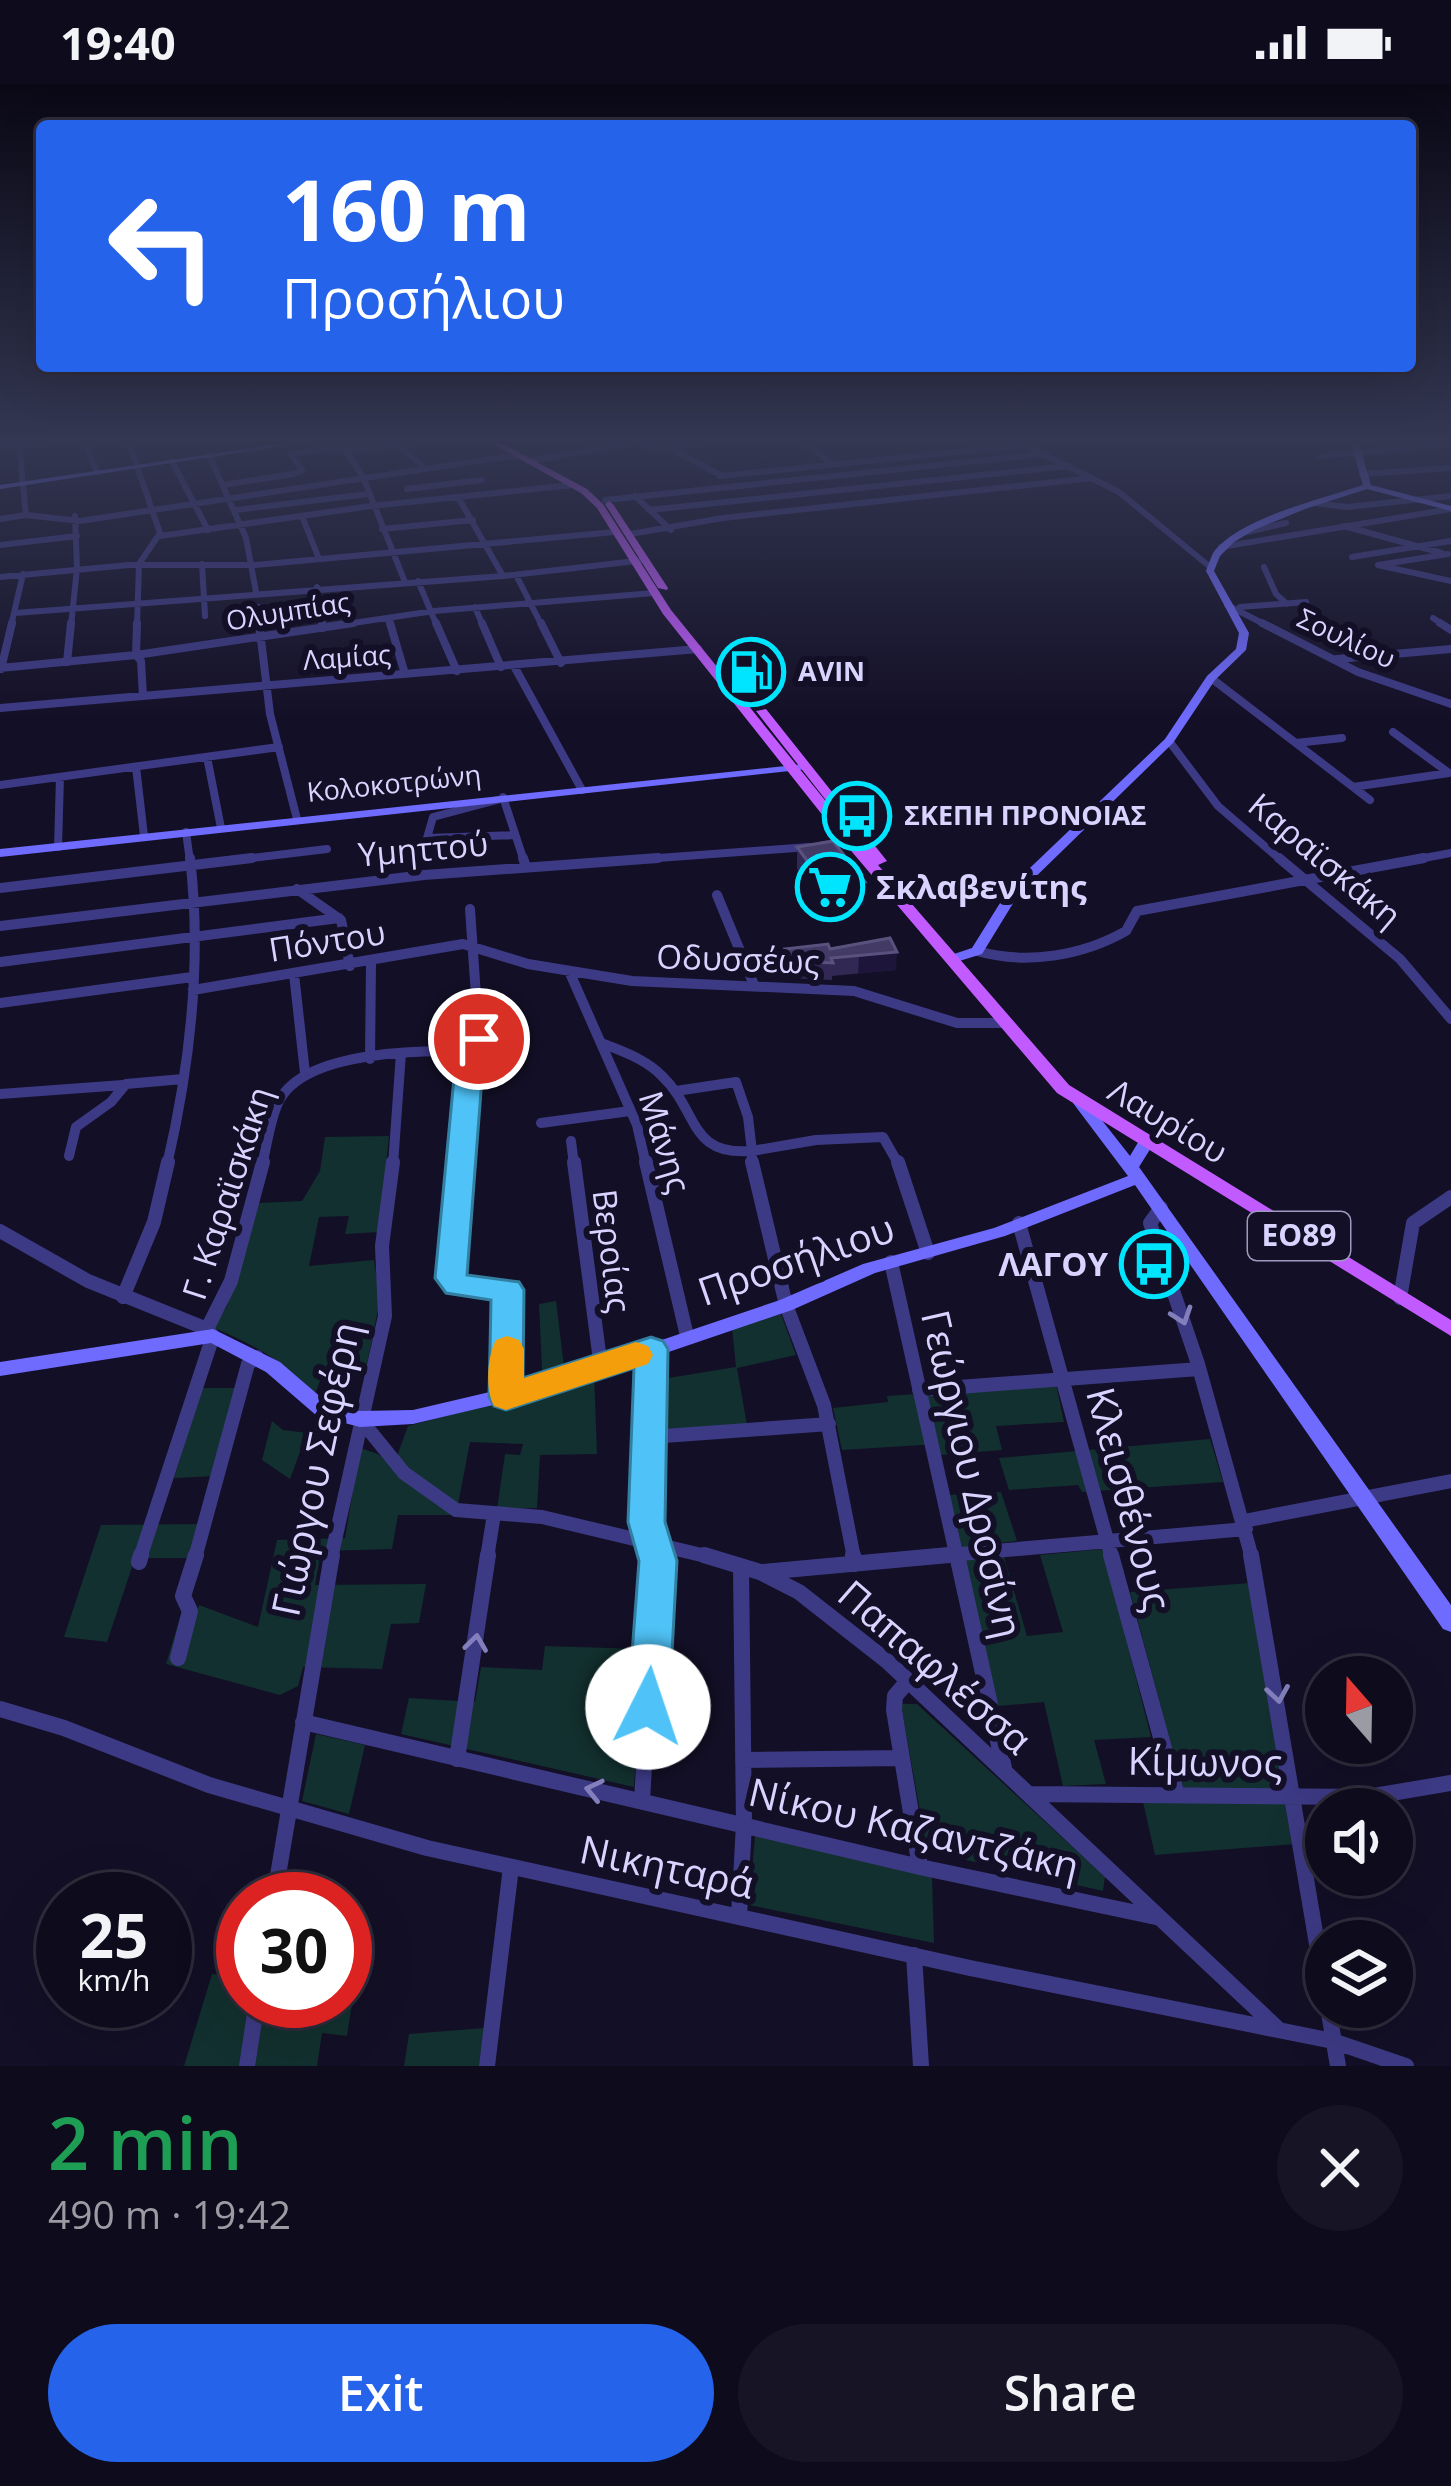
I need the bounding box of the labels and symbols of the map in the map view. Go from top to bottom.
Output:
street label: Ολυμπίας [223,582,352,639]
street label: Σουλίου [1292,599,1402,676]
street label: Λαμίας [302,635,392,678]
fuel station icon: AVIN [716,637,786,707]
place label: AVIN [798,652,865,689]
street label: Κολοκοτρώνη [305,755,483,810]
bus stop icon: ΣΚΕΠΗ ΠΡΟΝΟΙΑΣ [822,781,892,851]
street label: Καραϊσκάκη [1239,782,1411,937]
place label: ΣΚΕΠΗ ΠΡΟΝΟΙΑΣ [904,796,1146,833]
street label: Υμηττού [356,820,490,877]
supermarket icon: Σκλαβενίτης [795,852,865,922]
place label: Σκλαβενίτης [876,864,1087,909]
street label: Πόντου [265,909,388,972]
street label: Οδυσσέως [656,933,820,984]
pin [428,988,530,1090]
street label: Λαυρίου [1100,1067,1236,1174]
street label: Γ. Καραϊσκάκη [171,1081,282,1305]
street label: Μάνης [629,1086,702,1198]
street label: Βεροίας [583,1187,642,1315]
street label: Προσήλιου [690,1200,901,1317]
road number: ΕΟ89 [1248,1212,1350,1260]
bus stop icon: ΛΑΓΟΥ [1119,1229,1189,1299]
place label: ΛΑΓΟΥ [998,1241,1108,1286]
street label: Γεώργιου Δροσίνη [910,1305,1037,1643]
one-way arrow [1168,1305,1192,1326]
street label: Γιώργου Σεφέρη [258,1317,372,1620]
street label: Κλεισθένους [1075,1381,1186,1616]
street label: Παπαφλέσσα [828,1567,1044,1765]
one-way arrow [462,1634,488,1653]
position arrow [585,1644,711,1770]
north arrow [1305,1656,1413,1764]
one-way arrow [1265,1684,1290,1704]
street label: Κίμωνος [1127,1733,1283,1788]
street label: Νίκου Καζαντζάκη [744,1764,1085,1891]
one-way arrow [585,1779,605,1804]
street label: Νικηταρά [575,1821,759,1910]
speed limit sign: 30 [216,1872,372,2028]

